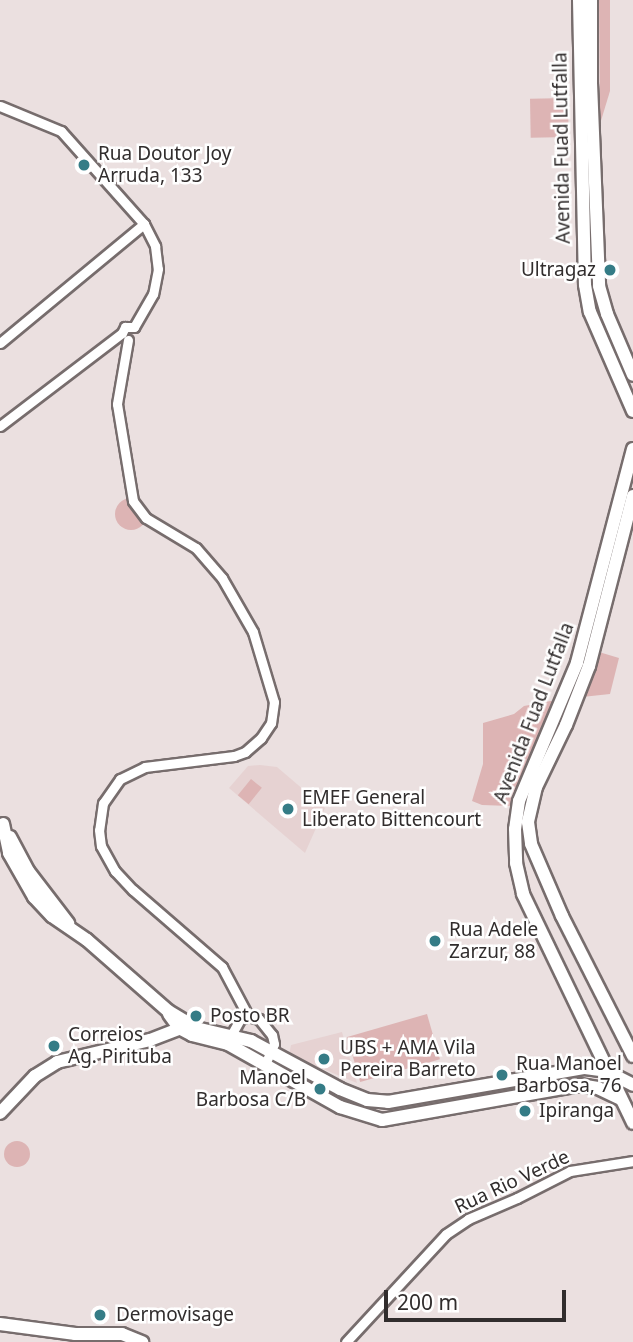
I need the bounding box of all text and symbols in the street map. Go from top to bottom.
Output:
street label: Avenida Fuad Lutfalla [549,52,575,244]
place label: Rua Doutor Joy Arruda, 133 [98,143,231,187]
marker: Rua Doutor Joy Arruda, 133 [76,157,92,173]
place label: Ultragaz [521,259,596,281]
marker: Ultragaz [602,262,618,278]
street label: Avenida Fuad Lutfalla [489,620,579,806]
place label: EMEF General Liberato Bittencourt [302,787,481,831]
marker: EMEF General Liberato Bittencourt [280,801,296,817]
place label: Rua Adele Zarzur, 88 [449,919,538,963]
marker: Rua Adele Zarzur, 88 [427,933,443,949]
place label: Posto BR [210,1005,290,1027]
marker: Posto BR [188,1008,204,1024]
place label: Correios Ag. Pirituba [68,1024,172,1068]
place label: UBS + AMA Vila Pereira Barreto [340,1037,476,1081]
marker: Correios Ag. Pirituba [46,1038,62,1054]
marker: UBS + AMA Vila Pereira Barreto [314,1049,334,1069]
place label: Rua Manoel Barbosa, 76 [516,1053,622,1097]
place label: Manoel Barbosa C/B [196,1067,306,1111]
marker: Rua Manoel Barbosa, 76 [494,1067,510,1083]
marker: Manoel Barbosa C/B [312,1081,328,1097]
place label: Ipiranga [539,1100,614,1122]
marker: Ipiranga [517,1103,533,1119]
street label: Rua Rio Verde [451,1145,573,1219]
scale bar [388,1276,570,1320]
text: 200 m [397,1288,458,1316]
place label: Dermovisage [116,1304,234,1326]
marker: Dermovisage [90,1305,110,1325]

